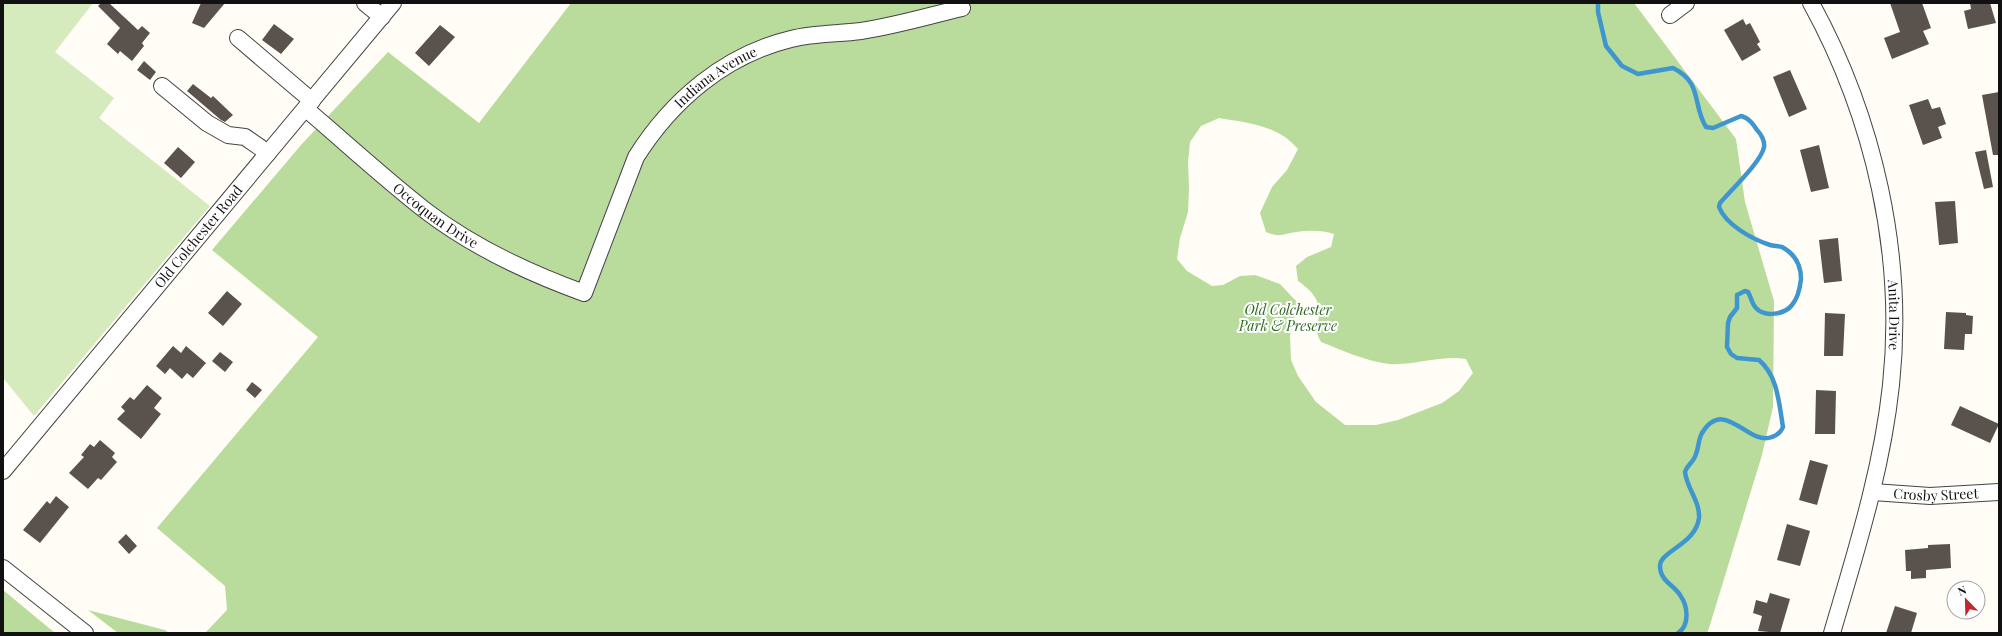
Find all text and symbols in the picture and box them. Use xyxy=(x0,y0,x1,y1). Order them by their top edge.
street label: Indiana Avenue xyxy=(670,42,759,112)
street label: Occoquan Drive xyxy=(389,178,482,252)
street label: Old Colchester Road xyxy=(149,181,246,292)
street label: Anita Drive xyxy=(1884,278,1904,351)
park label: Old Colchester Park & Preserve xyxy=(1238,300,1337,335)
street label: Crosby Street xyxy=(1893,483,1980,505)
north arrow xyxy=(1946,580,1986,620)
text: N xyxy=(1955,582,1969,599)

